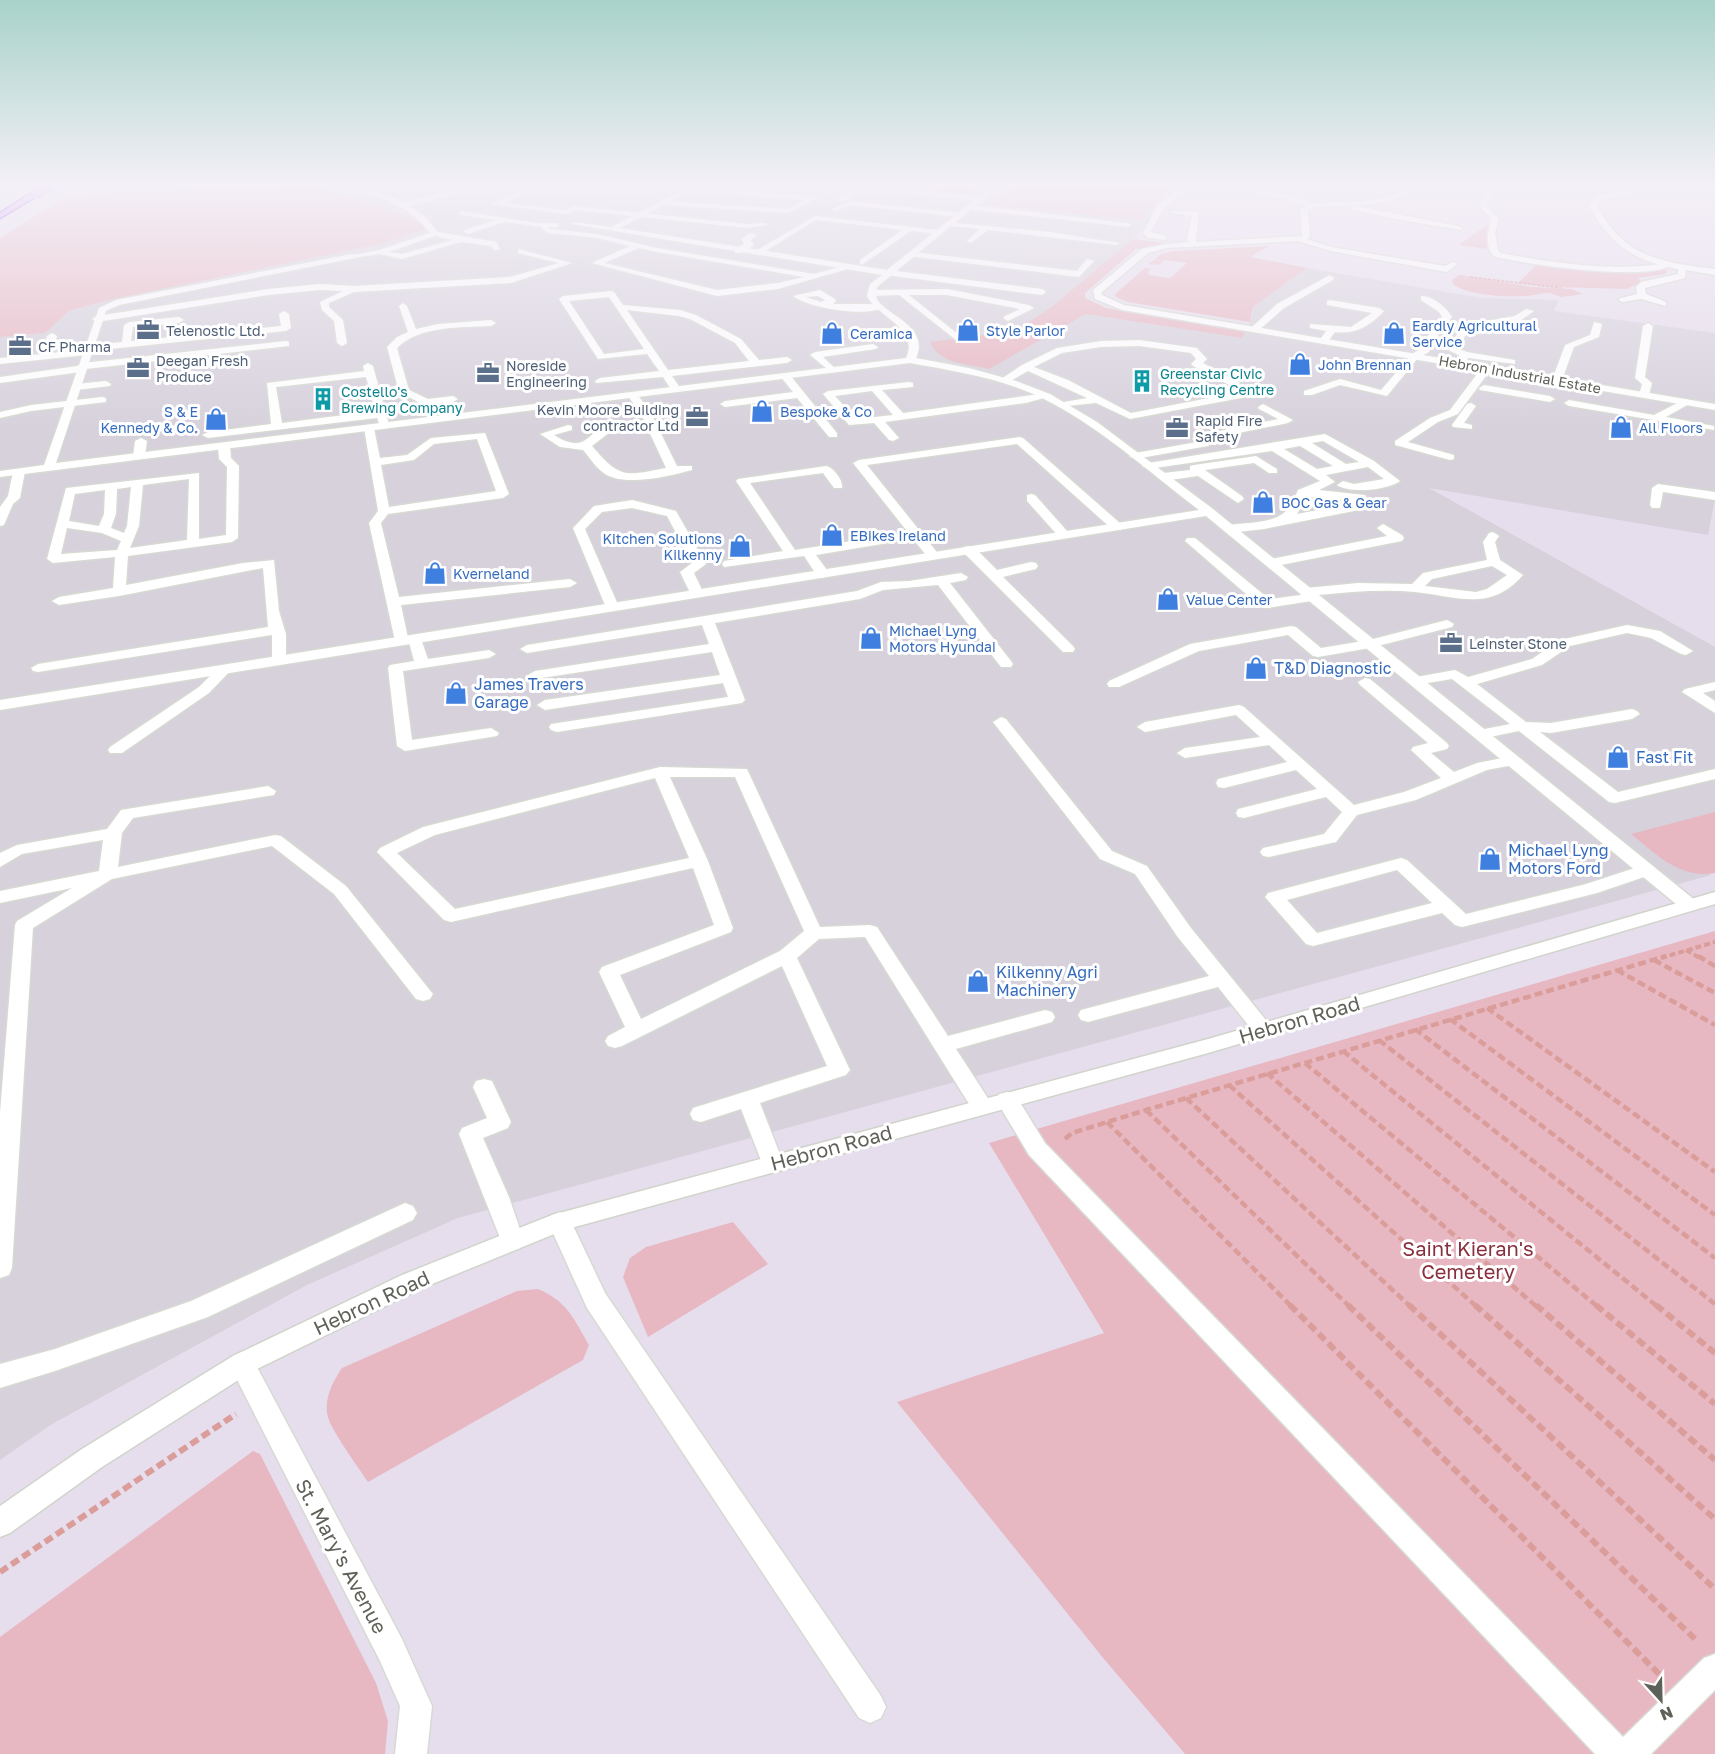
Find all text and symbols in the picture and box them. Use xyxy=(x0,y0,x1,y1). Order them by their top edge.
office icon: Telenostic Ltd. xyxy=(135,317,161,343)
shop icon: Style Parlor xyxy=(955,317,981,343)
place label: Eardly Agricultural Service xyxy=(1412,317,1537,350)
shop icon: Ceramica xyxy=(819,320,845,346)
shop icon: Eardly Agricultural Service xyxy=(1381,320,1407,346)
place label: Telenostic Ltd. xyxy=(166,322,265,339)
place label: Style Parlor xyxy=(986,322,1065,339)
place label: Ceramica xyxy=(850,325,913,342)
office icon: CF Pharma xyxy=(7,333,33,359)
place label: CF Pharma xyxy=(38,338,111,355)
shop icon: John Brennan xyxy=(1287,351,1313,377)
street label: Hebron Industrial Estate xyxy=(1438,351,1602,397)
place label: Deegan Fresh Produce xyxy=(156,352,248,385)
office icon: Deegan Fresh Produce xyxy=(125,355,151,381)
place label: John Brennan xyxy=(1318,356,1411,373)
place label: Noreside Engineering xyxy=(506,357,587,390)
office icon: Noreside Engineering xyxy=(475,360,501,386)
place label: Greenstar Civic Recycling Centre xyxy=(1160,365,1274,398)
building icon: Greenstar Civic Recycling Centre xyxy=(1129,368,1155,394)
place label: Costello's Brewing Company xyxy=(341,383,463,416)
building icon: Costello's Brewing Company xyxy=(310,386,336,412)
shop icon: Bespoke & Co xyxy=(749,398,775,424)
place label: Kevin Moore Building contractor Ltd xyxy=(537,401,679,434)
place label: S & E Kennedy & Co. xyxy=(100,403,198,436)
place label: Bespoke & Co xyxy=(780,403,872,420)
office icon: Kevin Moore Building contractor Ltd xyxy=(684,404,710,430)
shop icon: S & E Kennedy & Co. xyxy=(203,406,229,432)
place label: Rapid Fire Safety xyxy=(1195,412,1262,445)
shop icon: All Floors xyxy=(1608,414,1634,440)
office icon: Rapid Fire Safety xyxy=(1164,415,1190,441)
place label: All Floors xyxy=(1639,419,1703,436)
shop icon: BOC Gas & Gear xyxy=(1250,489,1276,515)
place label: BOC Gas & Gear xyxy=(1281,494,1387,511)
shop icon: EBikes Ireland xyxy=(819,522,845,548)
place label: EBikes Ireland xyxy=(850,527,946,544)
place label: Kitchen Solutions Kilkenny xyxy=(602,530,722,563)
shop icon: Kitchen Solutions Kilkenny xyxy=(727,533,753,559)
shop icon: Kverneland xyxy=(422,560,448,586)
place label: Kverneland xyxy=(453,565,530,582)
shop icon: Value Center xyxy=(1155,586,1181,612)
place label: Value Center xyxy=(1186,591,1273,608)
place label: Michael Lyng Motors Hyundai xyxy=(889,622,996,655)
shop icon: Michael Lyng Motors Hyundai xyxy=(858,625,884,651)
office icon: Leinster Stone xyxy=(1438,630,1464,656)
place label: Leinster Stone xyxy=(1469,635,1567,652)
shop icon: T&D Diagnostic xyxy=(1243,655,1269,681)
place label: T&D Diagnostic xyxy=(1274,658,1392,678)
place label: James Travers Garage xyxy=(474,674,584,712)
shop icon: James Travers Garage xyxy=(443,680,469,706)
shop icon: Fast Fit xyxy=(1605,744,1631,770)
place label: Fast Fit xyxy=(1636,747,1693,767)
place label: Michael Lyng Motors Ford xyxy=(1508,840,1609,878)
shop icon: Michael Lyng Motors Ford xyxy=(1477,846,1503,872)
place label: Kilkenny Agri Machinery xyxy=(996,962,1098,1000)
shop icon: Kilkenny Agri Machinery xyxy=(965,968,991,994)
street label: Hebron Road xyxy=(1236,990,1362,1048)
street label: Hebron Road xyxy=(768,1119,894,1175)
park label: Saint Kieran's Cemetery xyxy=(1402,1236,1534,1283)
street label: Hebron Road xyxy=(309,1265,433,1339)
street label: St. Mary's Avenue xyxy=(291,1475,393,1637)
north arrow xyxy=(1631,1670,1691,1730)
text: N xyxy=(1657,1702,1676,1725)

